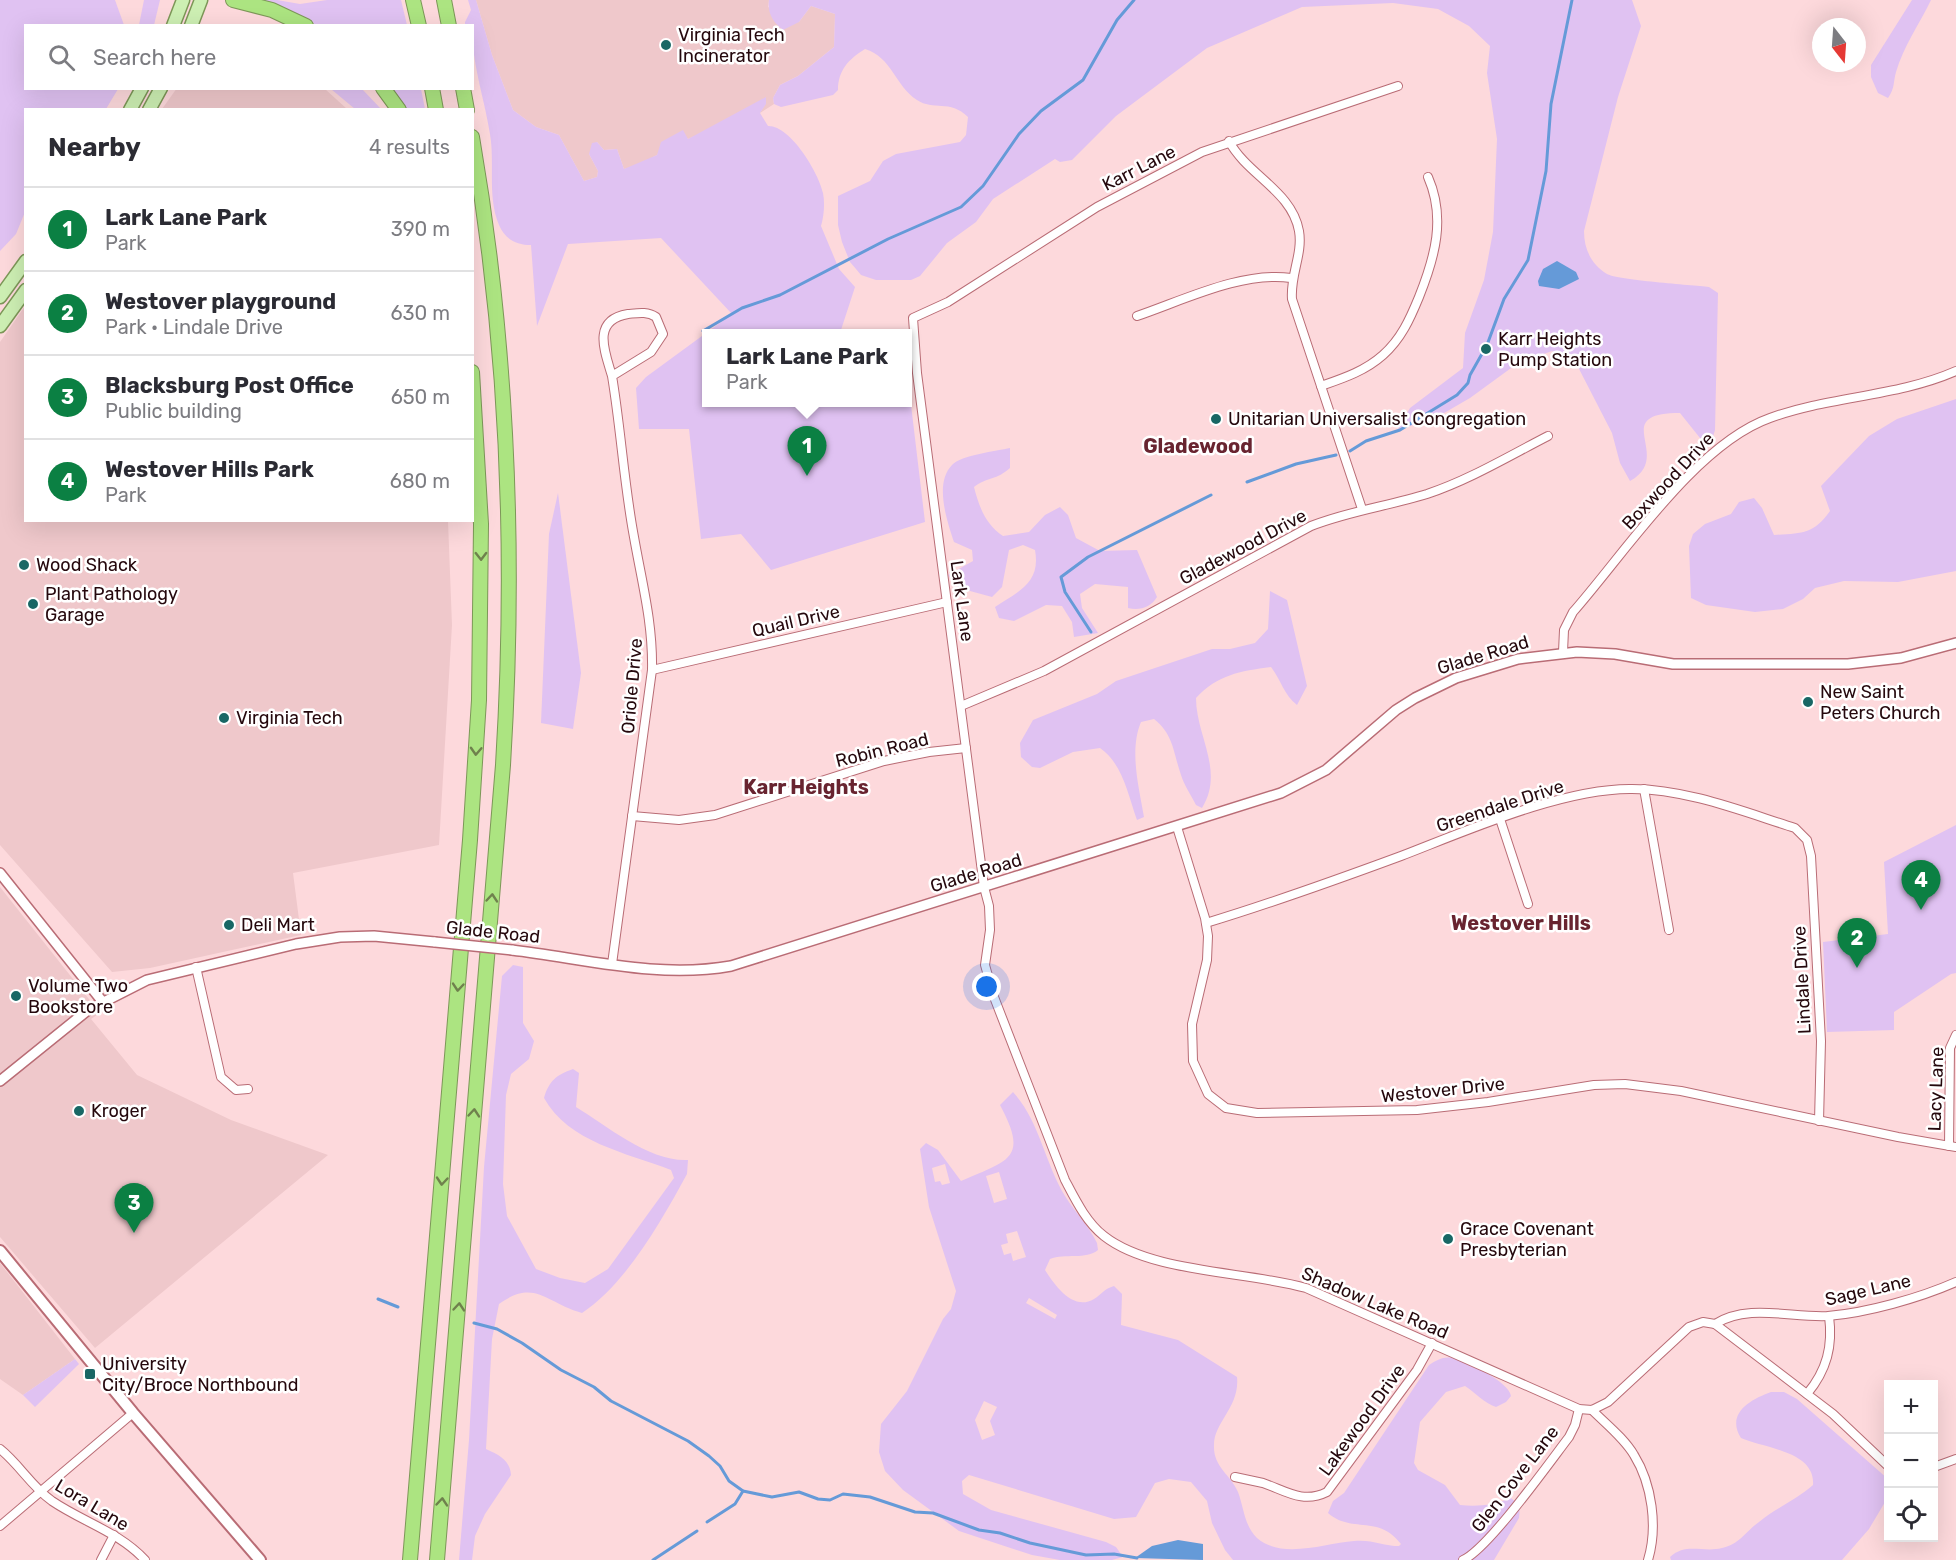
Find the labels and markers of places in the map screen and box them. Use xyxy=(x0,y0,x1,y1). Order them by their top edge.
place label: Virginia Tech Incinerator xyxy=(678,24,785,67)
marker: Virginia Tech Incinerator xyxy=(659,38,673,52)
place label: Karr Heights Pump Station xyxy=(1498,328,1612,371)
marker: Karr Heights Pump Station xyxy=(1479,342,1493,356)
place label: Unitarian Universalist Congregation xyxy=(1228,408,1526,430)
marker: Unitarian Universalist Congregation xyxy=(1209,412,1223,426)
pin: 1 xyxy=(788,426,826,476)
place label: Wood Shack xyxy=(36,554,138,576)
marker: Wood Shack xyxy=(17,558,31,572)
place label: Plant Pathology Garage xyxy=(45,583,178,626)
marker: Plant Pathology Garage xyxy=(26,597,40,611)
place label: New Saint Peters Church xyxy=(1820,681,1940,724)
marker: New Saint Peters Church xyxy=(1801,695,1815,709)
place label: Virginia Tech xyxy=(236,707,343,729)
marker: Virginia Tech xyxy=(217,711,231,725)
pin: 4 xyxy=(1902,860,1940,910)
place label: Deli Mart xyxy=(241,914,315,936)
marker: Deli Mart xyxy=(222,918,236,932)
pin: 2 xyxy=(1838,918,1876,968)
place label: Volume Two Bookstore xyxy=(28,975,128,1018)
marker: Volume Two Bookstore xyxy=(9,989,23,1003)
place label: Kroger xyxy=(91,1100,147,1122)
marker: Kroger xyxy=(72,1104,86,1118)
pin: 3 xyxy=(114,1184,154,1233)
place label: Grace Covenant Presbyterian xyxy=(1460,1218,1594,1261)
marker: Grace Covenant Presbyterian xyxy=(1441,1232,1455,1246)
place label: University City/Broce Northbound xyxy=(102,1353,298,1396)
marker: University City/Broce Northbound xyxy=(83,1367,97,1381)

